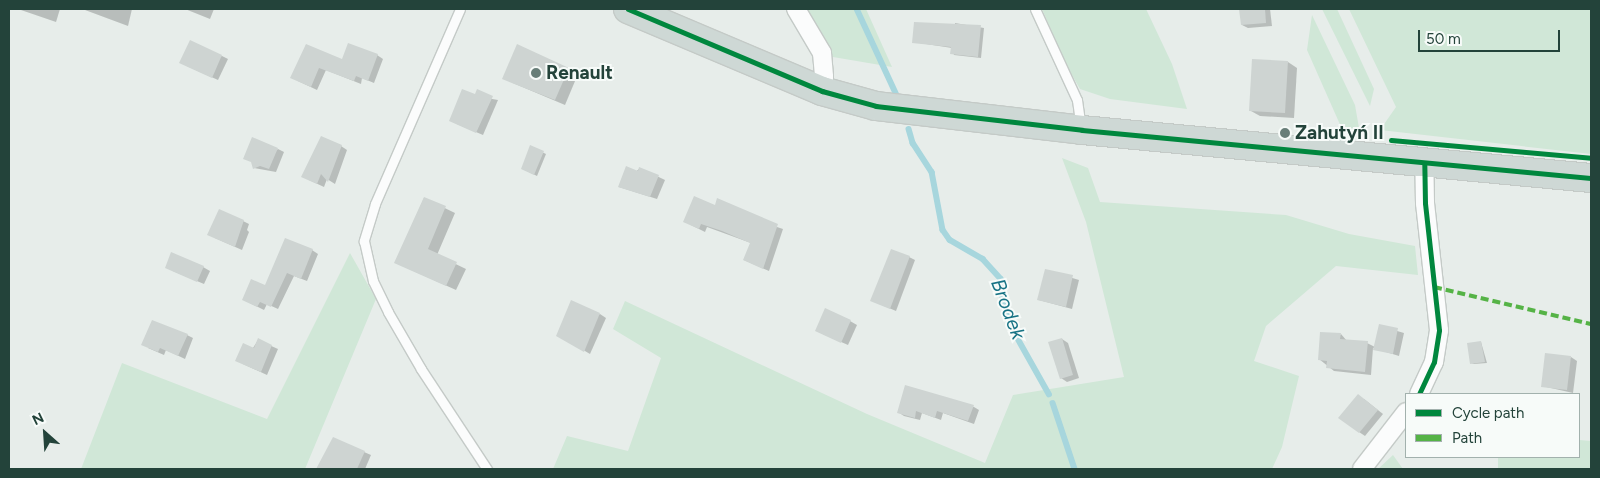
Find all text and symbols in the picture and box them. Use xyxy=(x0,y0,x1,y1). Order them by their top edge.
scale bar xyxy=(1420,20,1562,52)
text: 50 m xyxy=(1426,30,1461,48)
place label: Renault xyxy=(546,62,613,84)
marker: Renault xyxy=(530,67,542,79)
place label: Zahutyń II xyxy=(1295,122,1384,144)
marker: Zahutyń II xyxy=(1279,127,1291,139)
water label: Brodek xyxy=(986,275,1030,343)
legend xyxy=(1405,393,1580,458)
text: Cycle path xyxy=(1452,404,1524,422)
north arrow xyxy=(20,408,70,458)
text: N xyxy=(30,409,47,429)
text: Path xyxy=(1452,429,1482,447)

